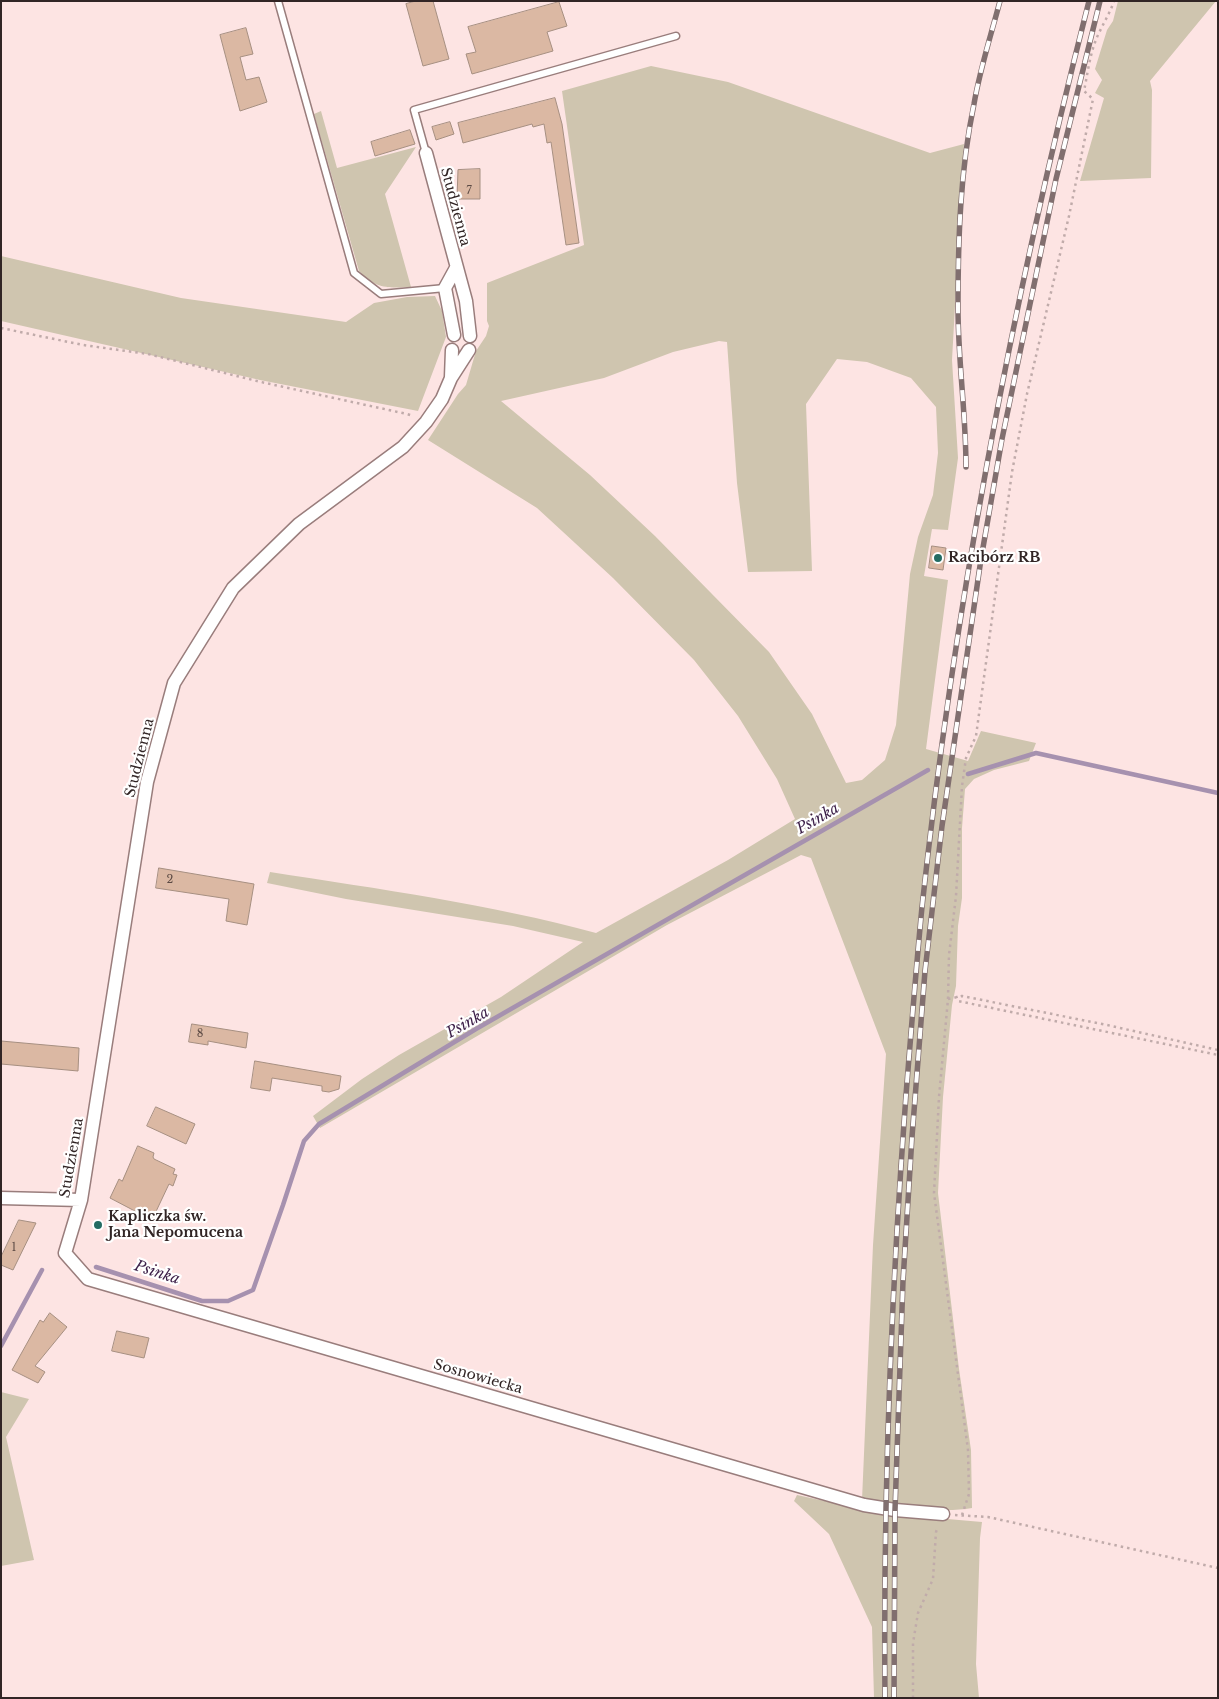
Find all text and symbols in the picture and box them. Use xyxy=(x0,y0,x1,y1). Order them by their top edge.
street label: Studzienna xyxy=(436,166,474,248)
house number: 7 xyxy=(466,184,472,198)
place label: Racibórz RB xyxy=(948,550,1040,566)
marker: Racibórz RB xyxy=(932,552,944,564)
street label: Studzienna xyxy=(122,717,158,799)
water label: Psinka xyxy=(793,800,843,838)
house number: 2 xyxy=(167,873,173,887)
water label: Psinka xyxy=(443,1004,493,1042)
house number: 8 xyxy=(197,1027,203,1041)
street label: Studzienna xyxy=(57,1117,87,1199)
place label: Kapliczka św. Jana Nepomucena xyxy=(108,1209,243,1242)
marker: Kapliczka św. Jana Nepomucena xyxy=(92,1219,104,1231)
house number: 1 xyxy=(12,1241,16,1255)
water label: Psinka xyxy=(132,1257,182,1289)
street label: Sosnowiecka xyxy=(432,1356,524,1398)

